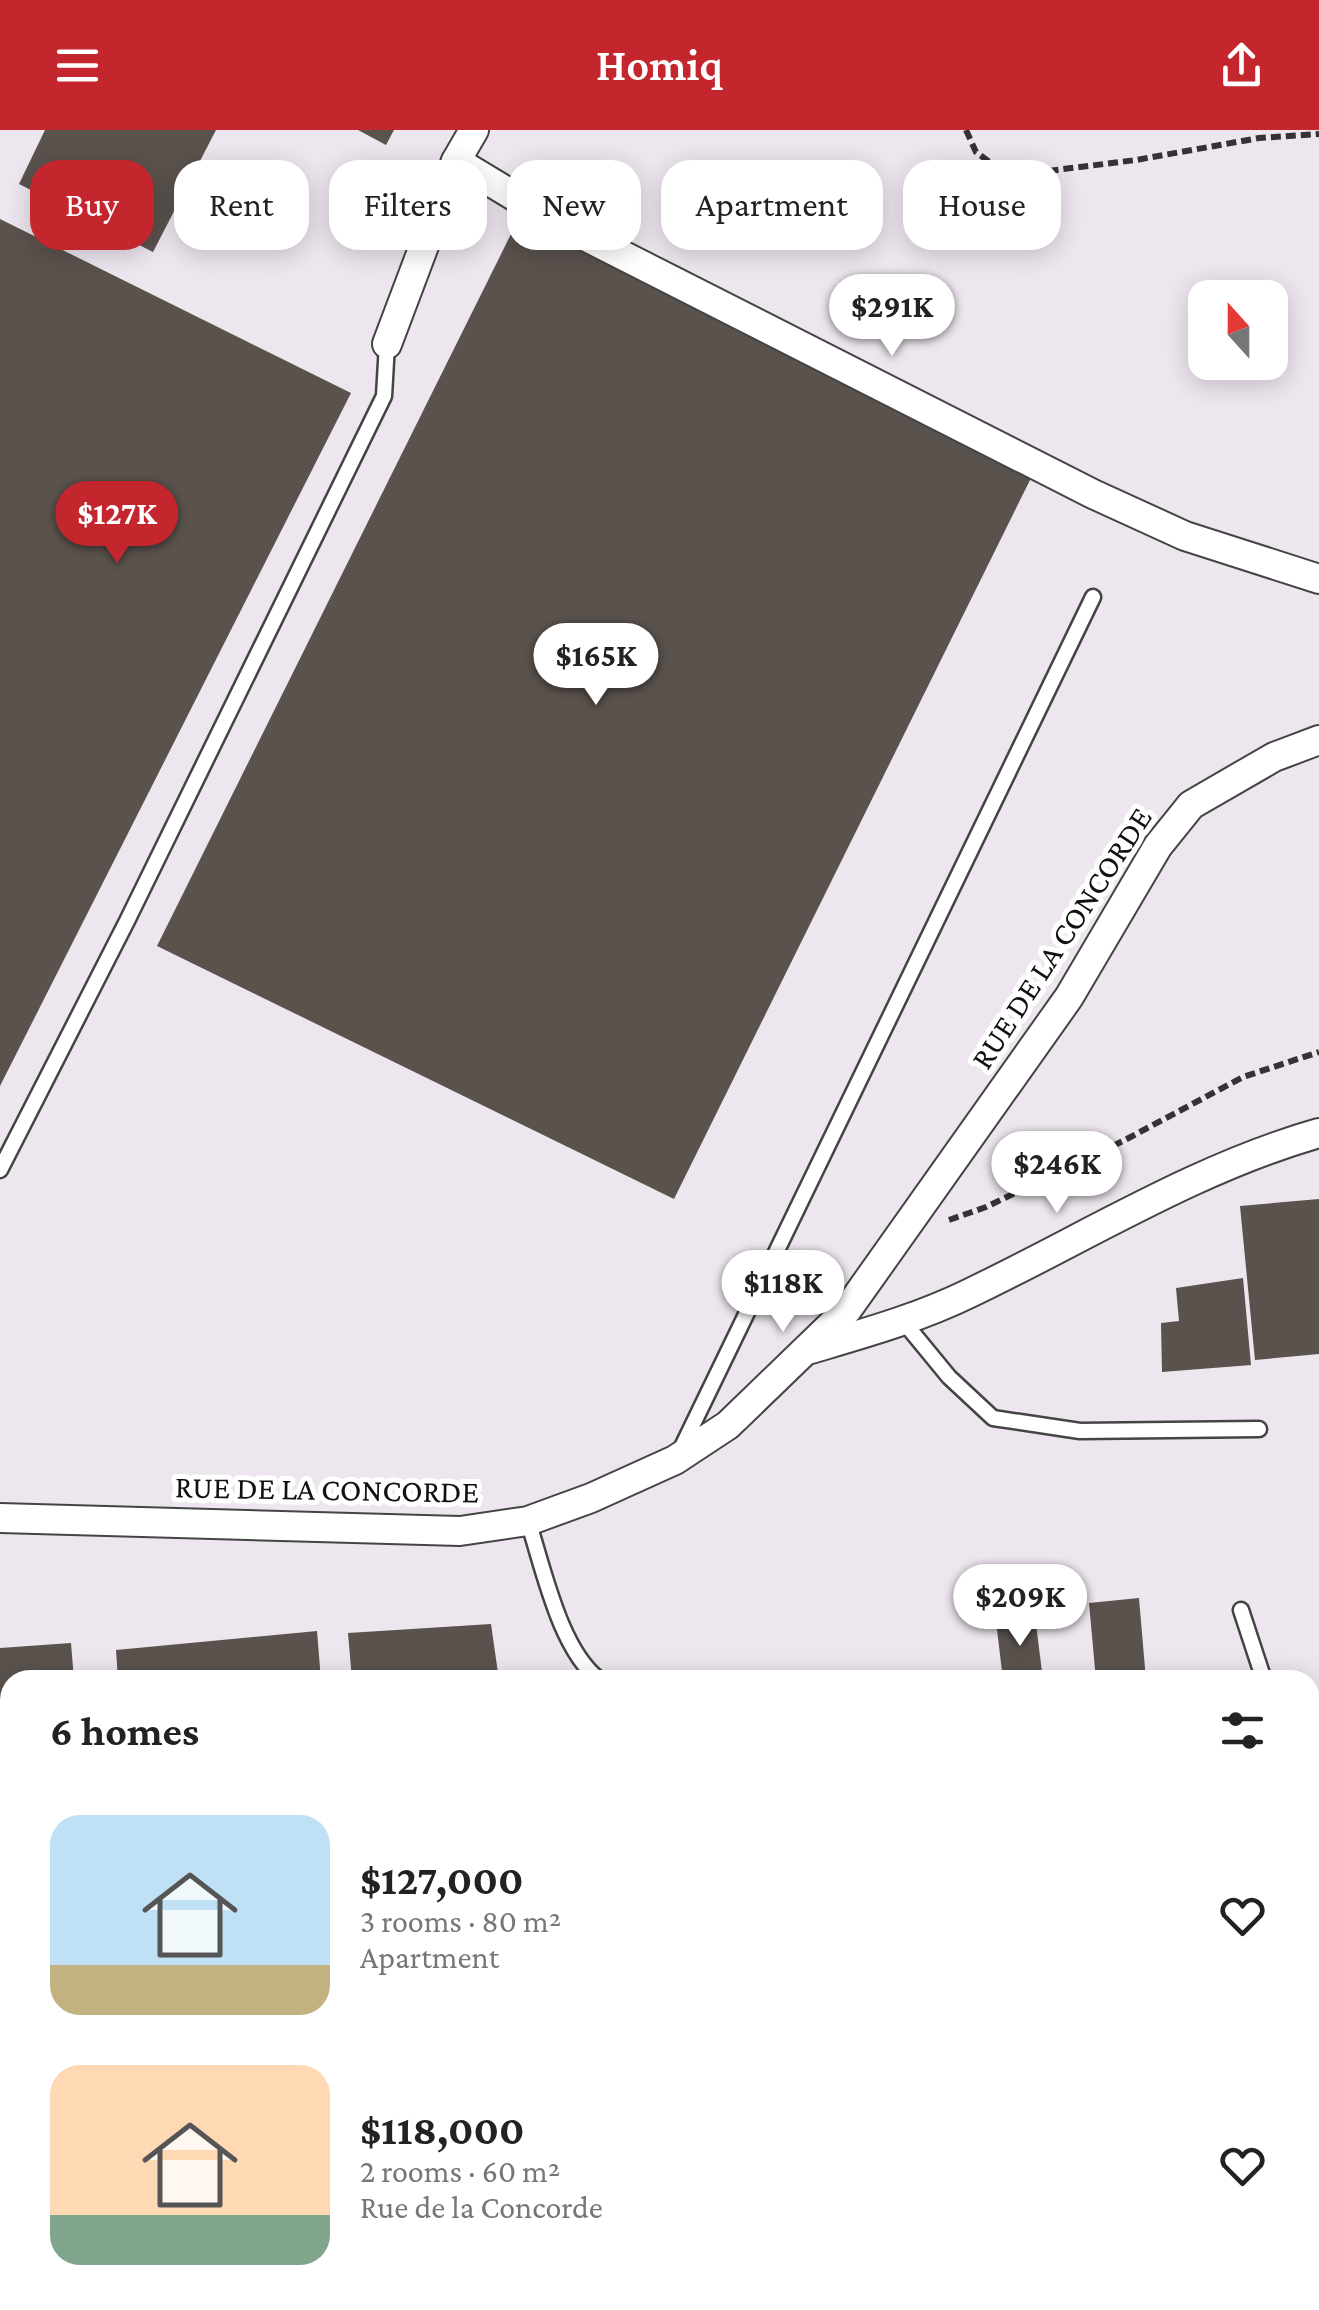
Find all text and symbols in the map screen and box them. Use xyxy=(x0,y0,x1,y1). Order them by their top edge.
icon: menu xyxy=(50,38,105,93)
icon: share xyxy=(1214,38,1269,93)
text: Homiq xyxy=(596,40,723,90)
chip: Buy xyxy=(30,160,154,250)
chip: Rent xyxy=(174,160,309,250)
chip: Filters xyxy=(329,160,487,250)
chip: New xyxy=(507,160,641,250)
chip: Apartment xyxy=(661,160,883,250)
chip: House xyxy=(903,160,1061,250)
pin: $291K xyxy=(822,274,962,359)
north arrow xyxy=(1188,280,1288,380)
map controls xyxy=(1188,280,1288,380)
text: $291K xyxy=(851,288,933,324)
pin: $127K xyxy=(47,481,187,566)
text: $127K xyxy=(77,495,157,531)
pin: $165K xyxy=(526,623,666,708)
text: $165K xyxy=(555,637,637,673)
street label: RUE DE LA CONCORDE xyxy=(963,801,1159,1075)
pin: $246K xyxy=(987,1131,1127,1216)
text: $246K xyxy=(1013,1145,1101,1181)
pin: $118K xyxy=(713,1250,853,1335)
text: $118K xyxy=(744,1264,823,1300)
street label: RUE DE LA CONCORDE xyxy=(175,1468,479,1510)
pin: $209K xyxy=(950,1564,1090,1649)
text: $209K xyxy=(975,1578,1065,1614)
icon: filters xyxy=(1215,1703,1270,1758)
text: 6 homes xyxy=(50,1707,199,1754)
icon: home xyxy=(130,1855,250,1975)
text: $127,000 xyxy=(360,1856,523,1903)
icon: heart xyxy=(1215,1888,1270,1943)
text: 3 rooms · 80 m² xyxy=(360,1903,561,1939)
text: Apartment xyxy=(360,1939,499,1975)
icon: home xyxy=(130,2105,250,2225)
text: $118,000 xyxy=(360,2106,525,2153)
icon: heart xyxy=(1215,2138,1270,2193)
text: 2 rooms · 60 m² xyxy=(360,2153,560,2189)
text: Rue de la Concorde xyxy=(360,2189,603,2225)

